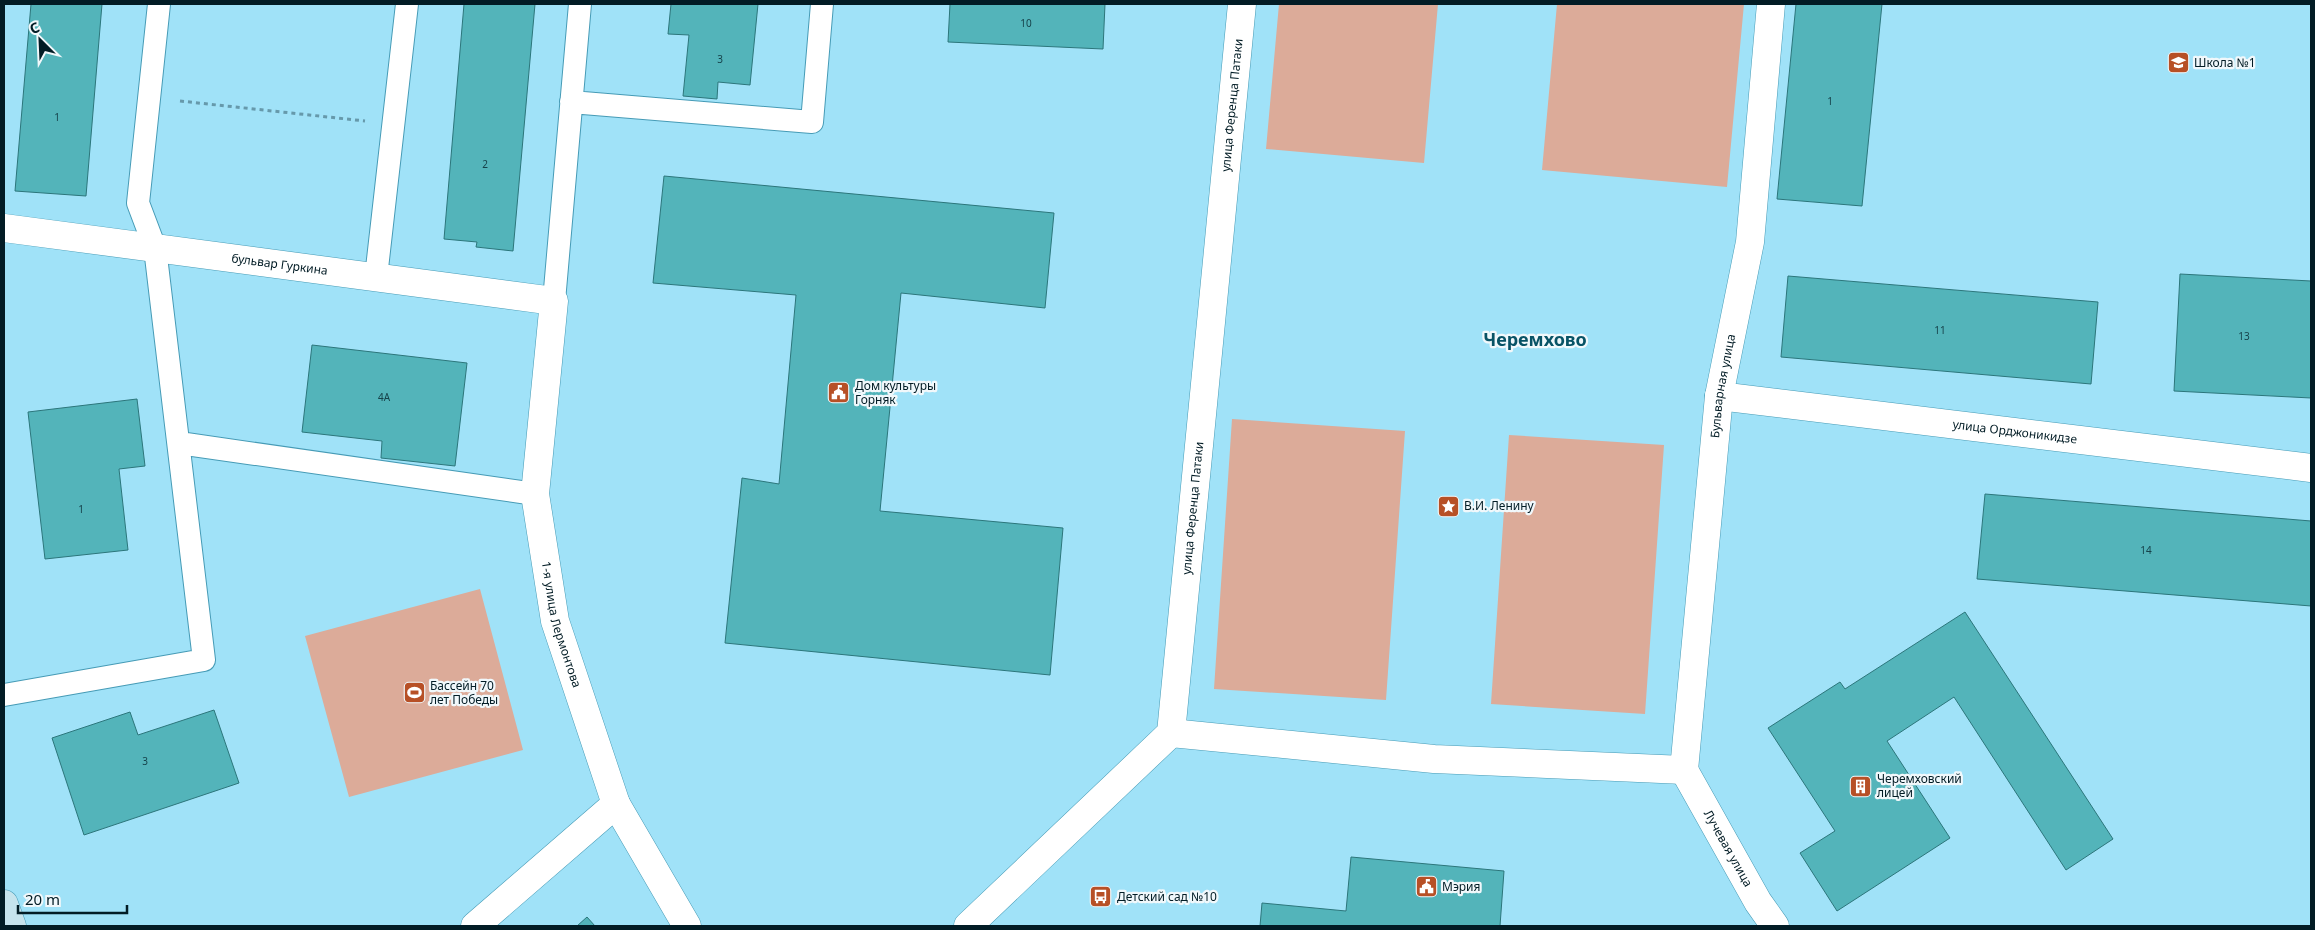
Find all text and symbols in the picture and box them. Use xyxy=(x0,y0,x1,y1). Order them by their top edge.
north arrow xyxy=(15,15,65,65)
house number: 10 xyxy=(1020,16,1032,30)
text: С xyxy=(27,17,42,38)
street label: улица Ференца Патаки xyxy=(1217,38,1247,172)
school or university icon: Школа №1 xyxy=(2166,51,2190,75)
house number: 3 xyxy=(717,52,723,66)
place label: Школа №1 xyxy=(2194,54,2256,71)
house number: 1 xyxy=(1827,94,1833,108)
house number: 1 xyxy=(54,110,60,124)
house number: 2 xyxy=(482,157,488,171)
street label: бульвар Гуркина xyxy=(230,249,329,279)
house number: 11 xyxy=(1934,323,1946,337)
district label: Черемхово xyxy=(1483,327,1587,351)
house number: 13 xyxy=(2238,329,2250,343)
street label: Бульварная улица xyxy=(1706,332,1739,439)
place label: Дом культуры Горняк xyxy=(855,377,936,408)
public building icon: Дом культуры Горняк xyxy=(827,381,851,405)
house number: 4А xyxy=(378,390,391,404)
street label: улица Орджоникидзе xyxy=(1952,415,2078,448)
street label: улица Ференца Патаки xyxy=(1177,441,1207,575)
place icon: В.И. Ленину xyxy=(1436,494,1460,518)
place label: В.И. Ленину xyxy=(1464,497,1535,514)
house number: 1 xyxy=(78,502,84,516)
house number: 14 xyxy=(2140,543,2152,557)
street label: 1-я улица Лермонтова xyxy=(538,560,586,690)
place label: Бассейн 70 лет Победы xyxy=(430,677,498,708)
sports icon: Бассейн 70 лет Победы xyxy=(402,681,426,705)
house number: 3 xyxy=(142,754,148,768)
place label: Черемховский лицей xyxy=(1877,770,1962,801)
building icon: Черемховский лицей xyxy=(1849,774,1873,798)
street label: Лучевая улица xyxy=(1700,807,1757,890)
public building icon: Мэрия xyxy=(1414,875,1438,899)
place label: Мэрия xyxy=(1442,878,1480,895)
scale bar xyxy=(18,882,126,914)
bus stop icon: Детский сад №10 xyxy=(1089,885,1113,909)
place label: Детский сад №10 xyxy=(1117,888,1217,905)
text: 20 m xyxy=(25,889,60,909)

